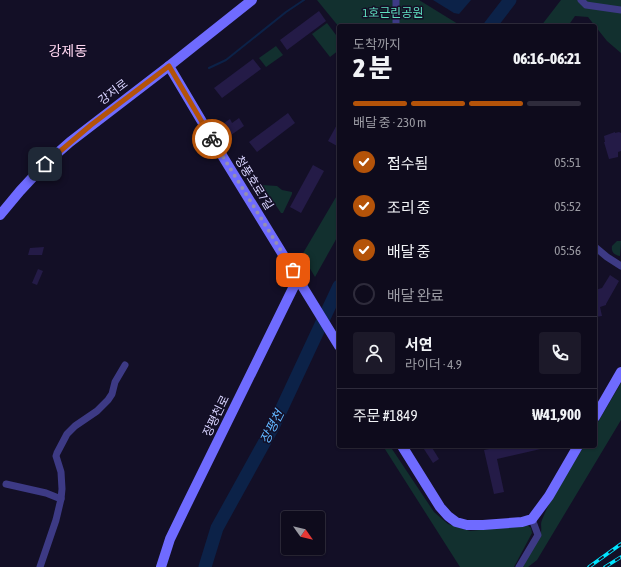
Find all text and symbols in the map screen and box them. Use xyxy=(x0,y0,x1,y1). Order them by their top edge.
park label: 1호근린공원 xyxy=(363,6,423,20)
text: 도착까지 xyxy=(353,37,401,52)
district label: 강제동 xyxy=(49,43,87,59)
text: 06:16–06:21 xyxy=(513,50,581,67)
text: 2 분 xyxy=(353,53,393,83)
street label: 강저로 xyxy=(96,76,130,108)
text: 배달 중 · 230 m xyxy=(353,115,426,130)
courier xyxy=(192,119,232,159)
icon: bike xyxy=(201,128,223,150)
pin xyxy=(28,147,62,181)
icon: check xyxy=(353,151,375,173)
icon: home xyxy=(34,153,56,175)
street label: 청풍호로7길 xyxy=(232,153,276,213)
text: 접수됨 xyxy=(387,155,428,172)
text: 05:51 xyxy=(554,155,581,170)
icon: check xyxy=(353,195,375,217)
text: 조리 중 xyxy=(387,199,430,216)
text: 05:52 xyxy=(554,199,581,214)
icon: check xyxy=(353,239,375,261)
text: 배달 중 xyxy=(387,243,430,260)
text: 05:56 xyxy=(554,243,581,258)
pin xyxy=(276,253,310,287)
icon: bag xyxy=(282,259,304,281)
text: 배달 완료 xyxy=(387,287,444,304)
button: person xyxy=(353,332,395,374)
button: phone xyxy=(539,332,581,374)
text: 서연 xyxy=(405,336,433,353)
text: 라이더 · 4.9 xyxy=(405,357,462,372)
street label: 장평천로 xyxy=(200,393,232,439)
text: ₩41,900 xyxy=(532,406,581,423)
water label: 장평천 xyxy=(257,407,287,446)
text: 주문 #1849 xyxy=(353,407,417,424)
north arrow xyxy=(281,511,325,555)
map controls xyxy=(281,511,325,555)

